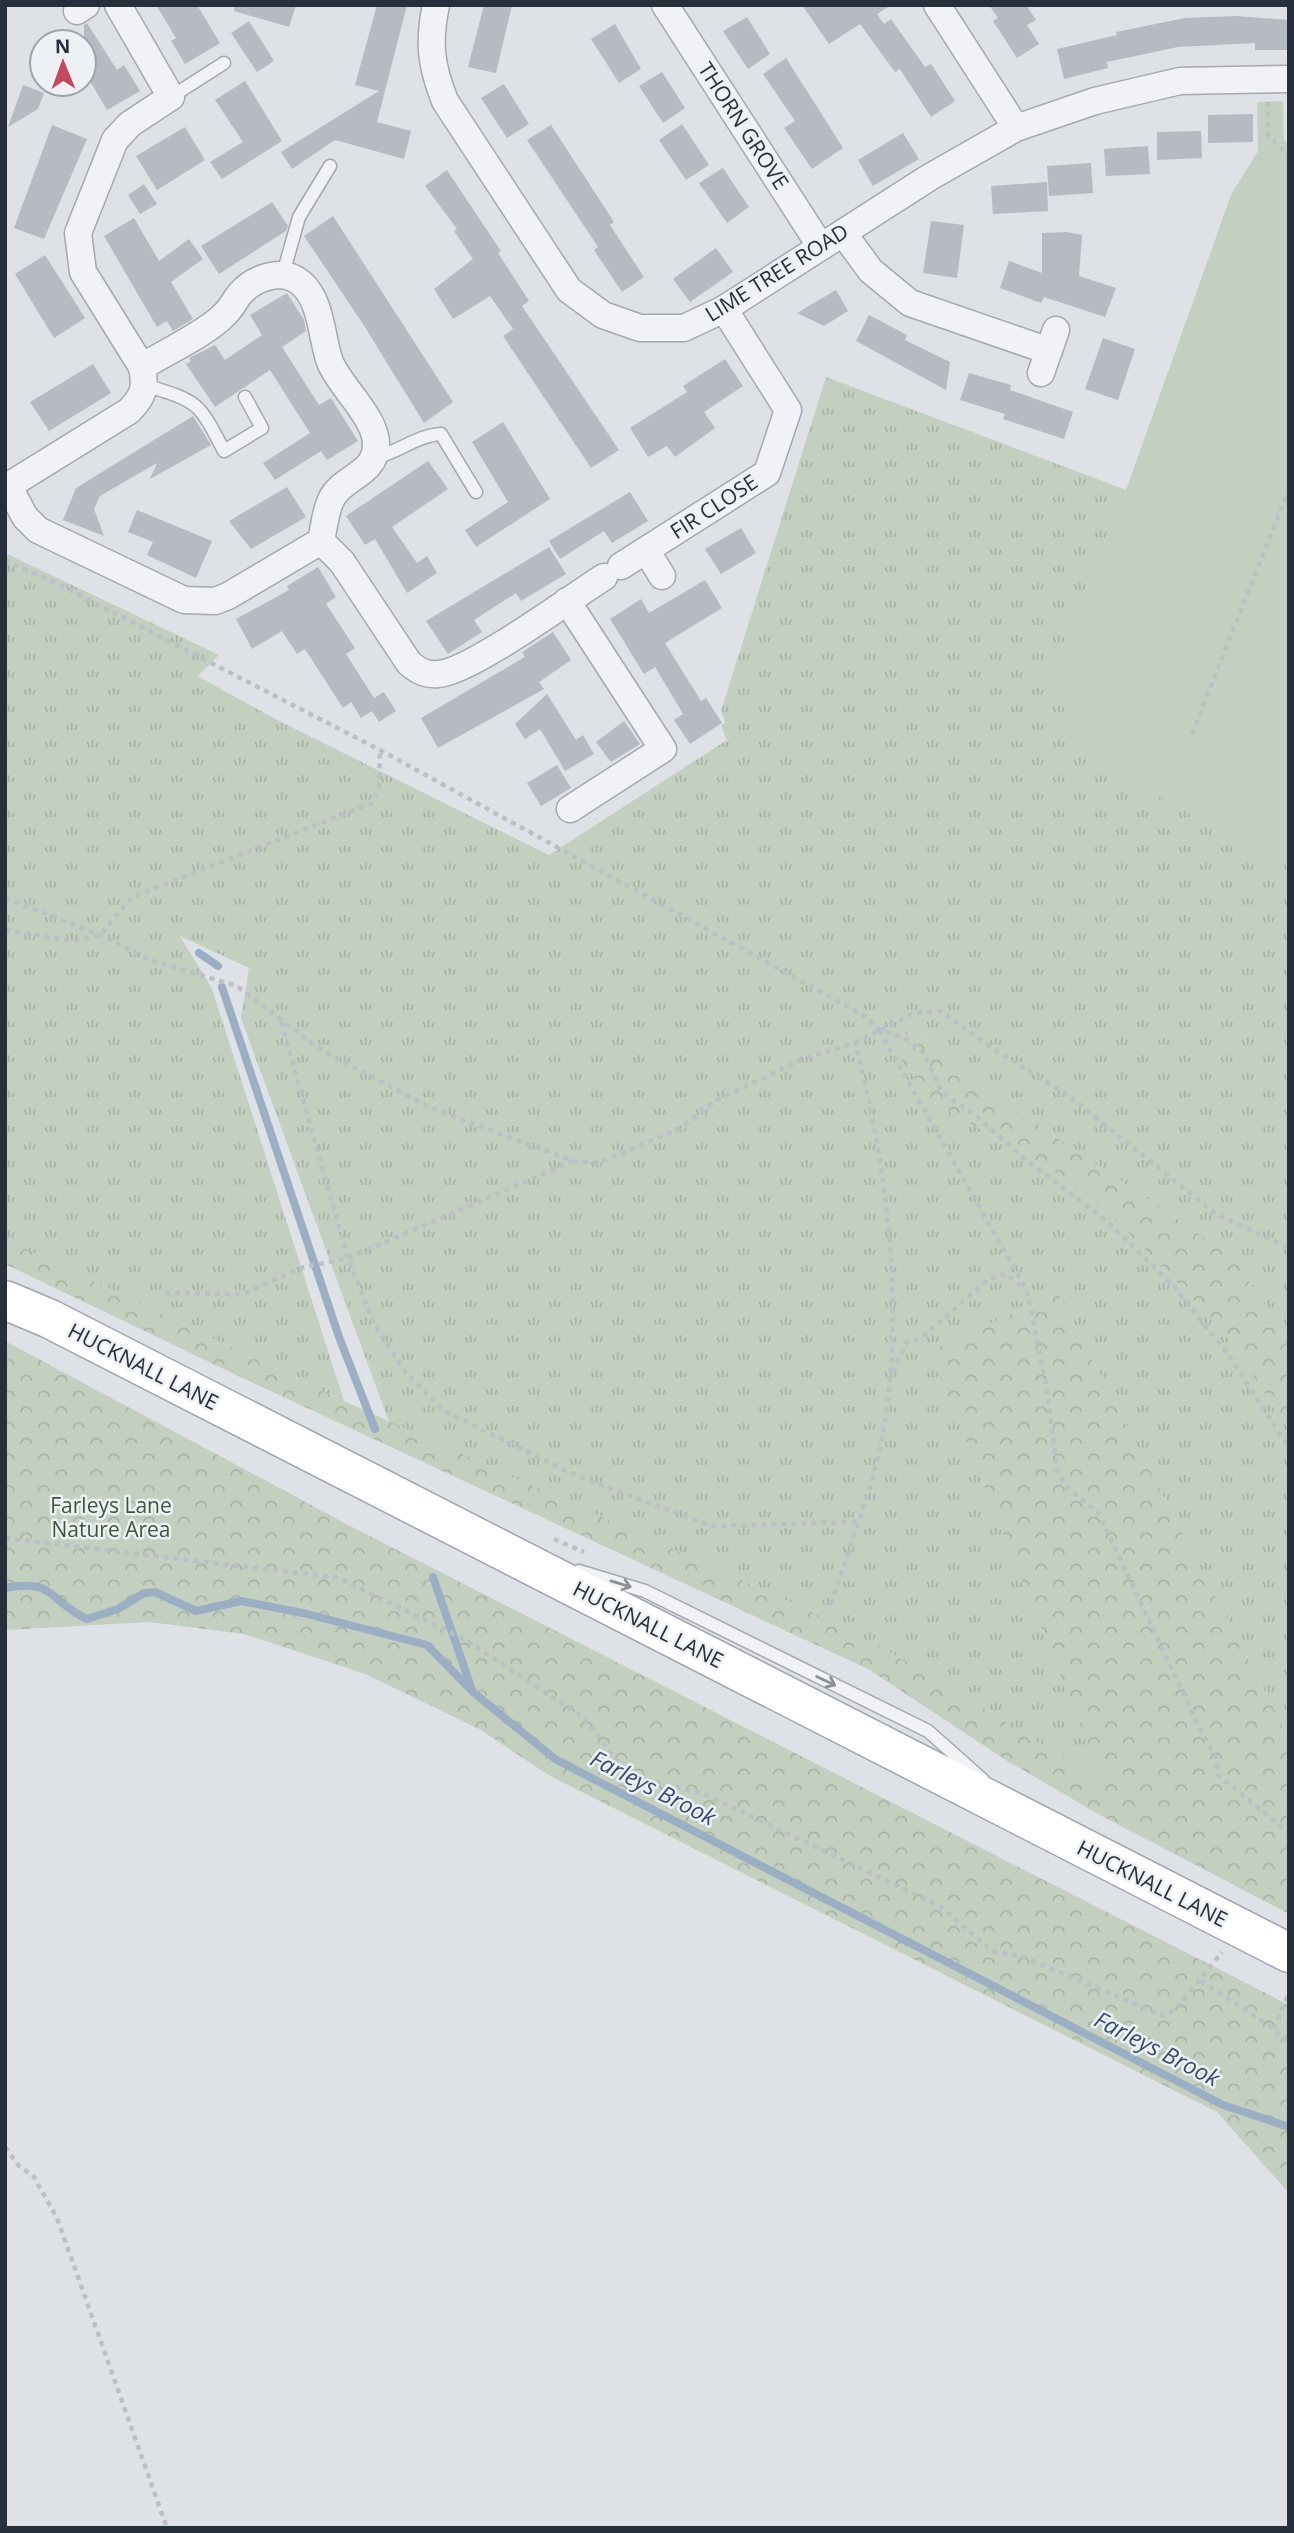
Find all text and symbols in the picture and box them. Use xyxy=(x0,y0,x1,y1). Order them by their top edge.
north arrow xyxy=(28,28,98,98)
text: N xyxy=(55,33,71,59)
street label: THORN GROVE xyxy=(692,56,795,194)
street label: LIME TREE ROAD xyxy=(700,217,853,327)
street label: FIR CLOSE xyxy=(664,468,763,545)
street label: HUCKNALL LANE xyxy=(64,1316,223,1416)
park label: Farleys Lane Nature Area xyxy=(50,1491,172,1543)
street label: HUCKNALL LANE xyxy=(569,1574,728,1674)
one-way arrow xyxy=(610,1578,632,1591)
one-way arrow xyxy=(815,1674,836,1688)
water label: Farleys Brook xyxy=(585,1742,722,1833)
street label: HUCKNALL LANE xyxy=(1073,1833,1232,1933)
water label: Farleys Brook xyxy=(1089,2003,1226,2094)

